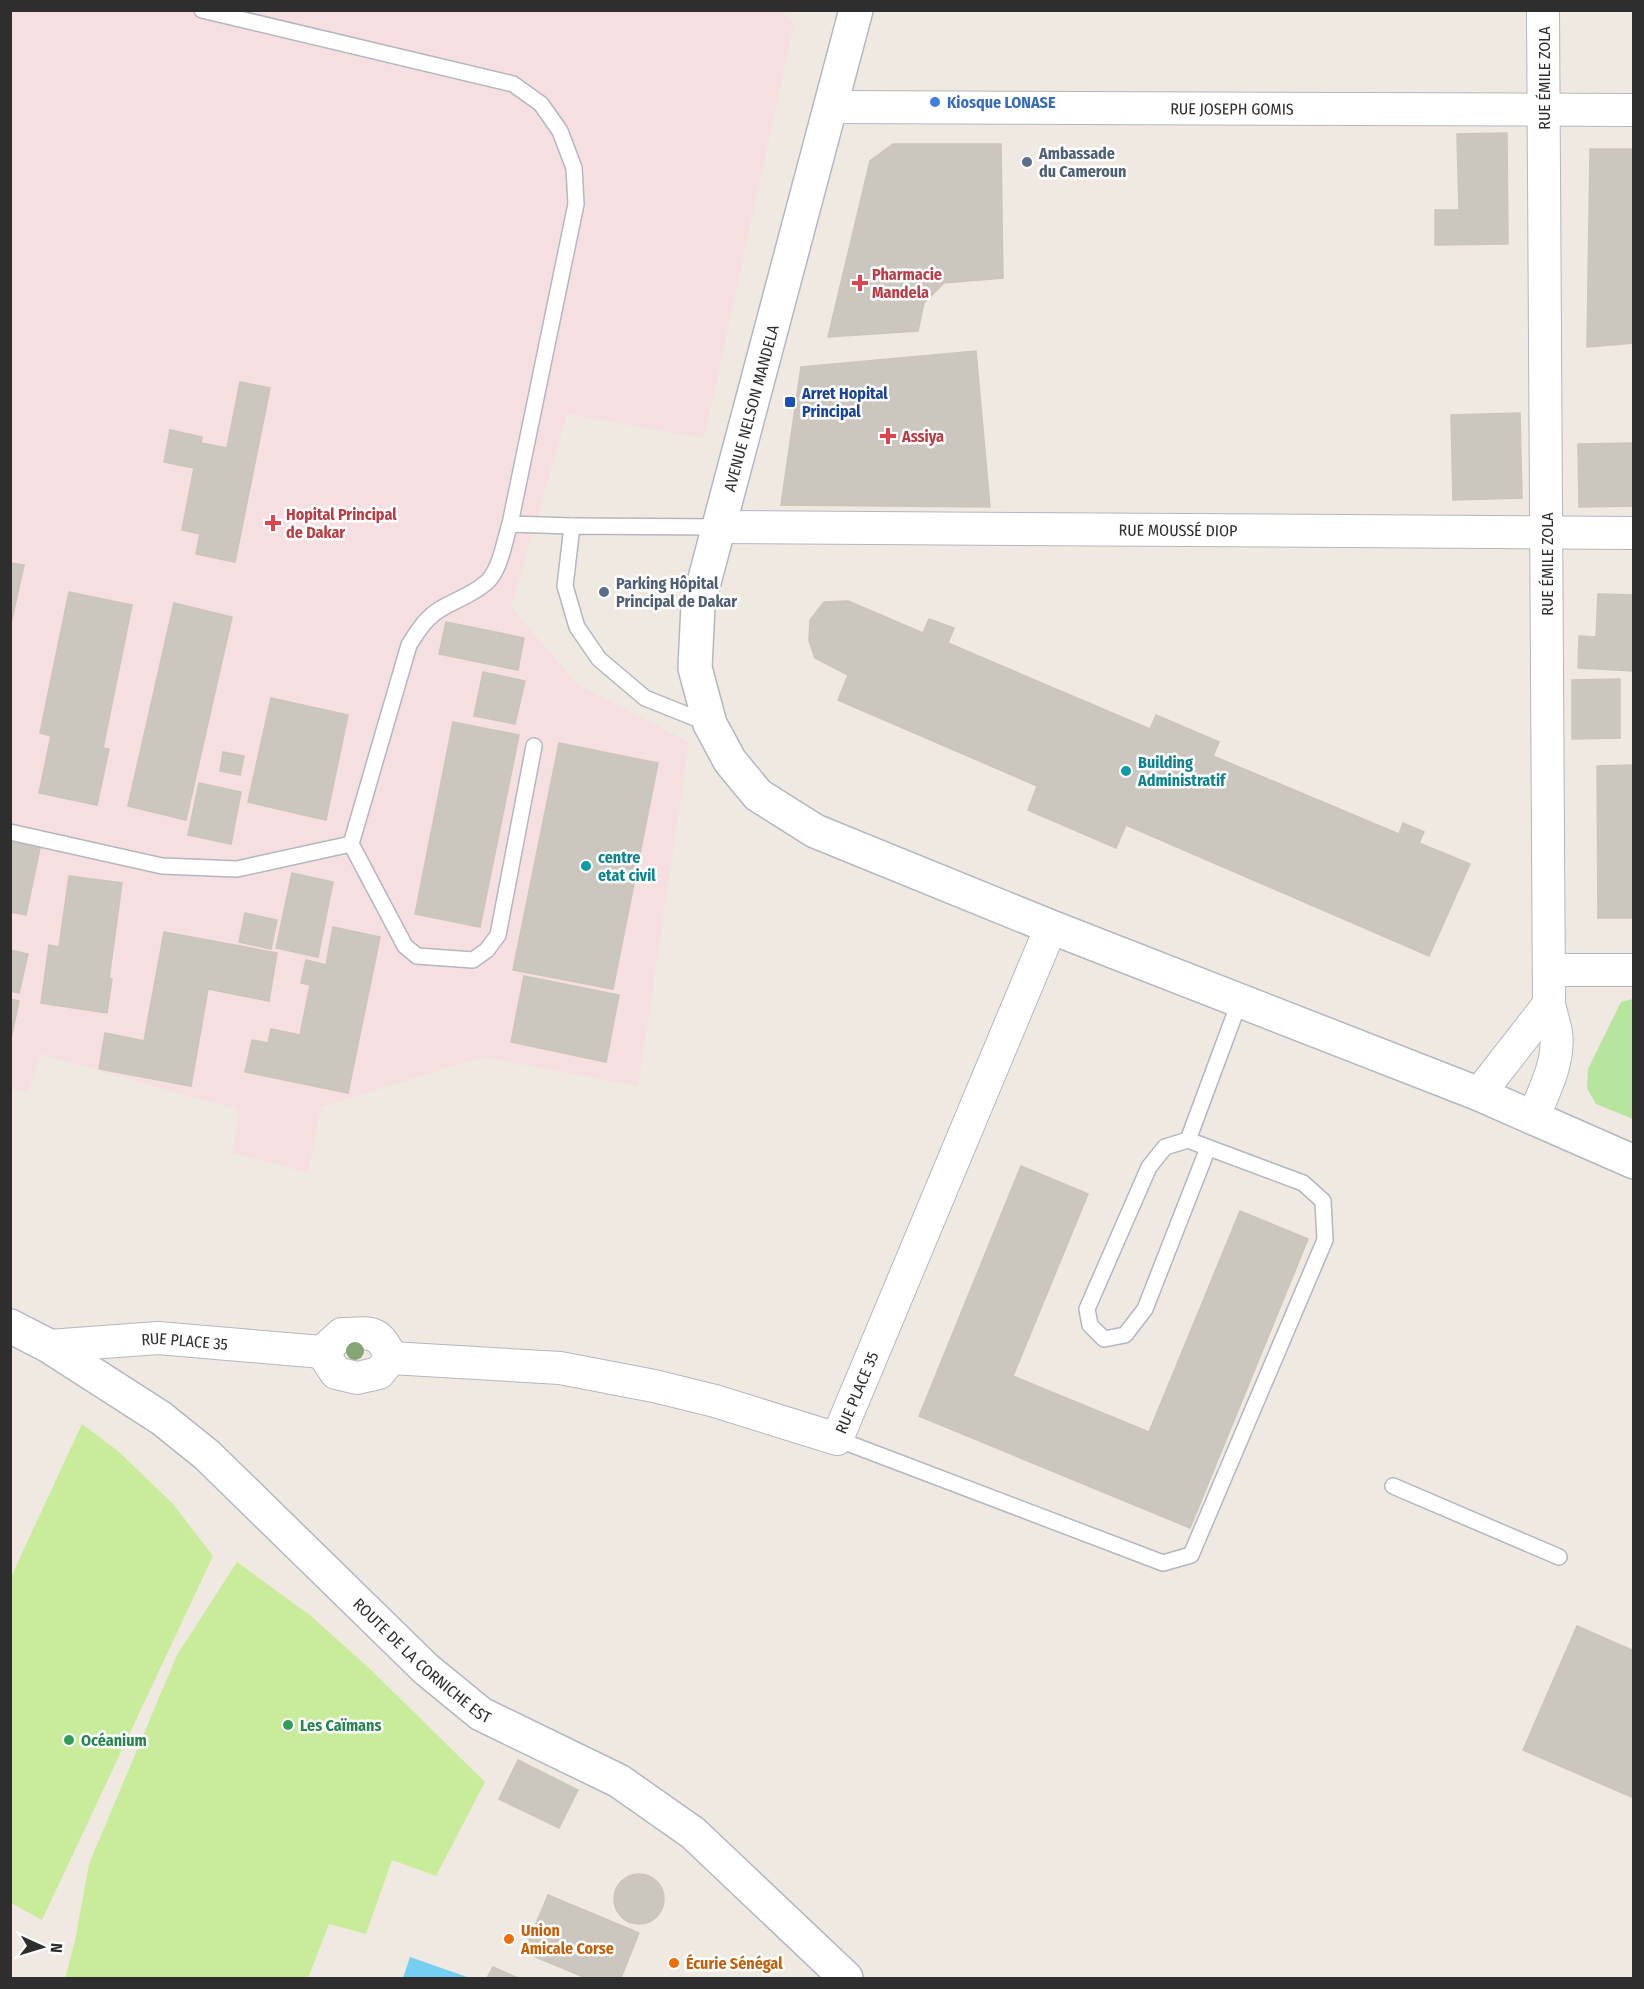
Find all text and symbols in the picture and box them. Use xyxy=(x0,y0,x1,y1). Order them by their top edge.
street label: RUE ÉMILE ZOLA xyxy=(1535,26,1554,130)
place label: Kiosque LONASE xyxy=(947,93,1056,112)
marker: Kiosque LONASE xyxy=(928,95,942,109)
street label: RUE JOSEPH GOMIS xyxy=(1170,99,1294,119)
place label: Ambassade du Cameroun xyxy=(1038,144,1127,181)
marker: Ambassade du Cameroun xyxy=(1020,155,1034,169)
place label: Pharmacie Mandela xyxy=(872,265,942,302)
marker: Pharmacie Mandela xyxy=(853,276,867,290)
street label: AVENUE NELSON MANDELA xyxy=(720,322,783,493)
place label: Arret Hopital Principal xyxy=(801,384,888,421)
marker: Arret Hopital Principal xyxy=(783,395,797,409)
marker: Assiya xyxy=(879,427,897,445)
place label: Assiya xyxy=(901,427,944,446)
place label: Hopital Principal de Dakar xyxy=(286,505,397,542)
street label: RUE ÉMILE ZOLA xyxy=(1538,512,1557,616)
marker: Hopital Principal de Dakar xyxy=(264,514,282,532)
street label: RUE MOUSSÉ DIOP xyxy=(1119,521,1237,540)
place label: Parking Hôpital Principal de Dakar xyxy=(616,574,737,611)
marker: Parking Hôpital Principal de Dakar xyxy=(597,585,611,599)
place label: Building Administratif xyxy=(1137,753,1227,790)
marker: Building Administratif xyxy=(1119,764,1133,778)
place label: centre etat civil xyxy=(598,848,656,885)
marker: centre etat civil xyxy=(579,859,593,873)
street label: RUE PLACE 35 xyxy=(141,1329,229,1354)
street label: RUE PLACE 35 xyxy=(831,1349,882,1437)
street label: ROUTE DE LA CORNICHE EST xyxy=(349,1594,494,1728)
place label: Les Caïmans xyxy=(300,1716,381,1735)
marker: Les Caïmans xyxy=(281,1718,295,1732)
place label: Océanium xyxy=(81,1731,147,1750)
marker: Océanium xyxy=(62,1733,76,1747)
north arrow xyxy=(12,1917,72,1977)
place label: Union Amicale Corse xyxy=(520,1921,614,1958)
marker: Union Amicale Corse xyxy=(502,1932,516,1946)
text: N xyxy=(47,1943,66,1953)
place label: Écurie Sénégal xyxy=(686,1953,783,1973)
marker: Écurie Sénégal xyxy=(667,1956,681,1970)

